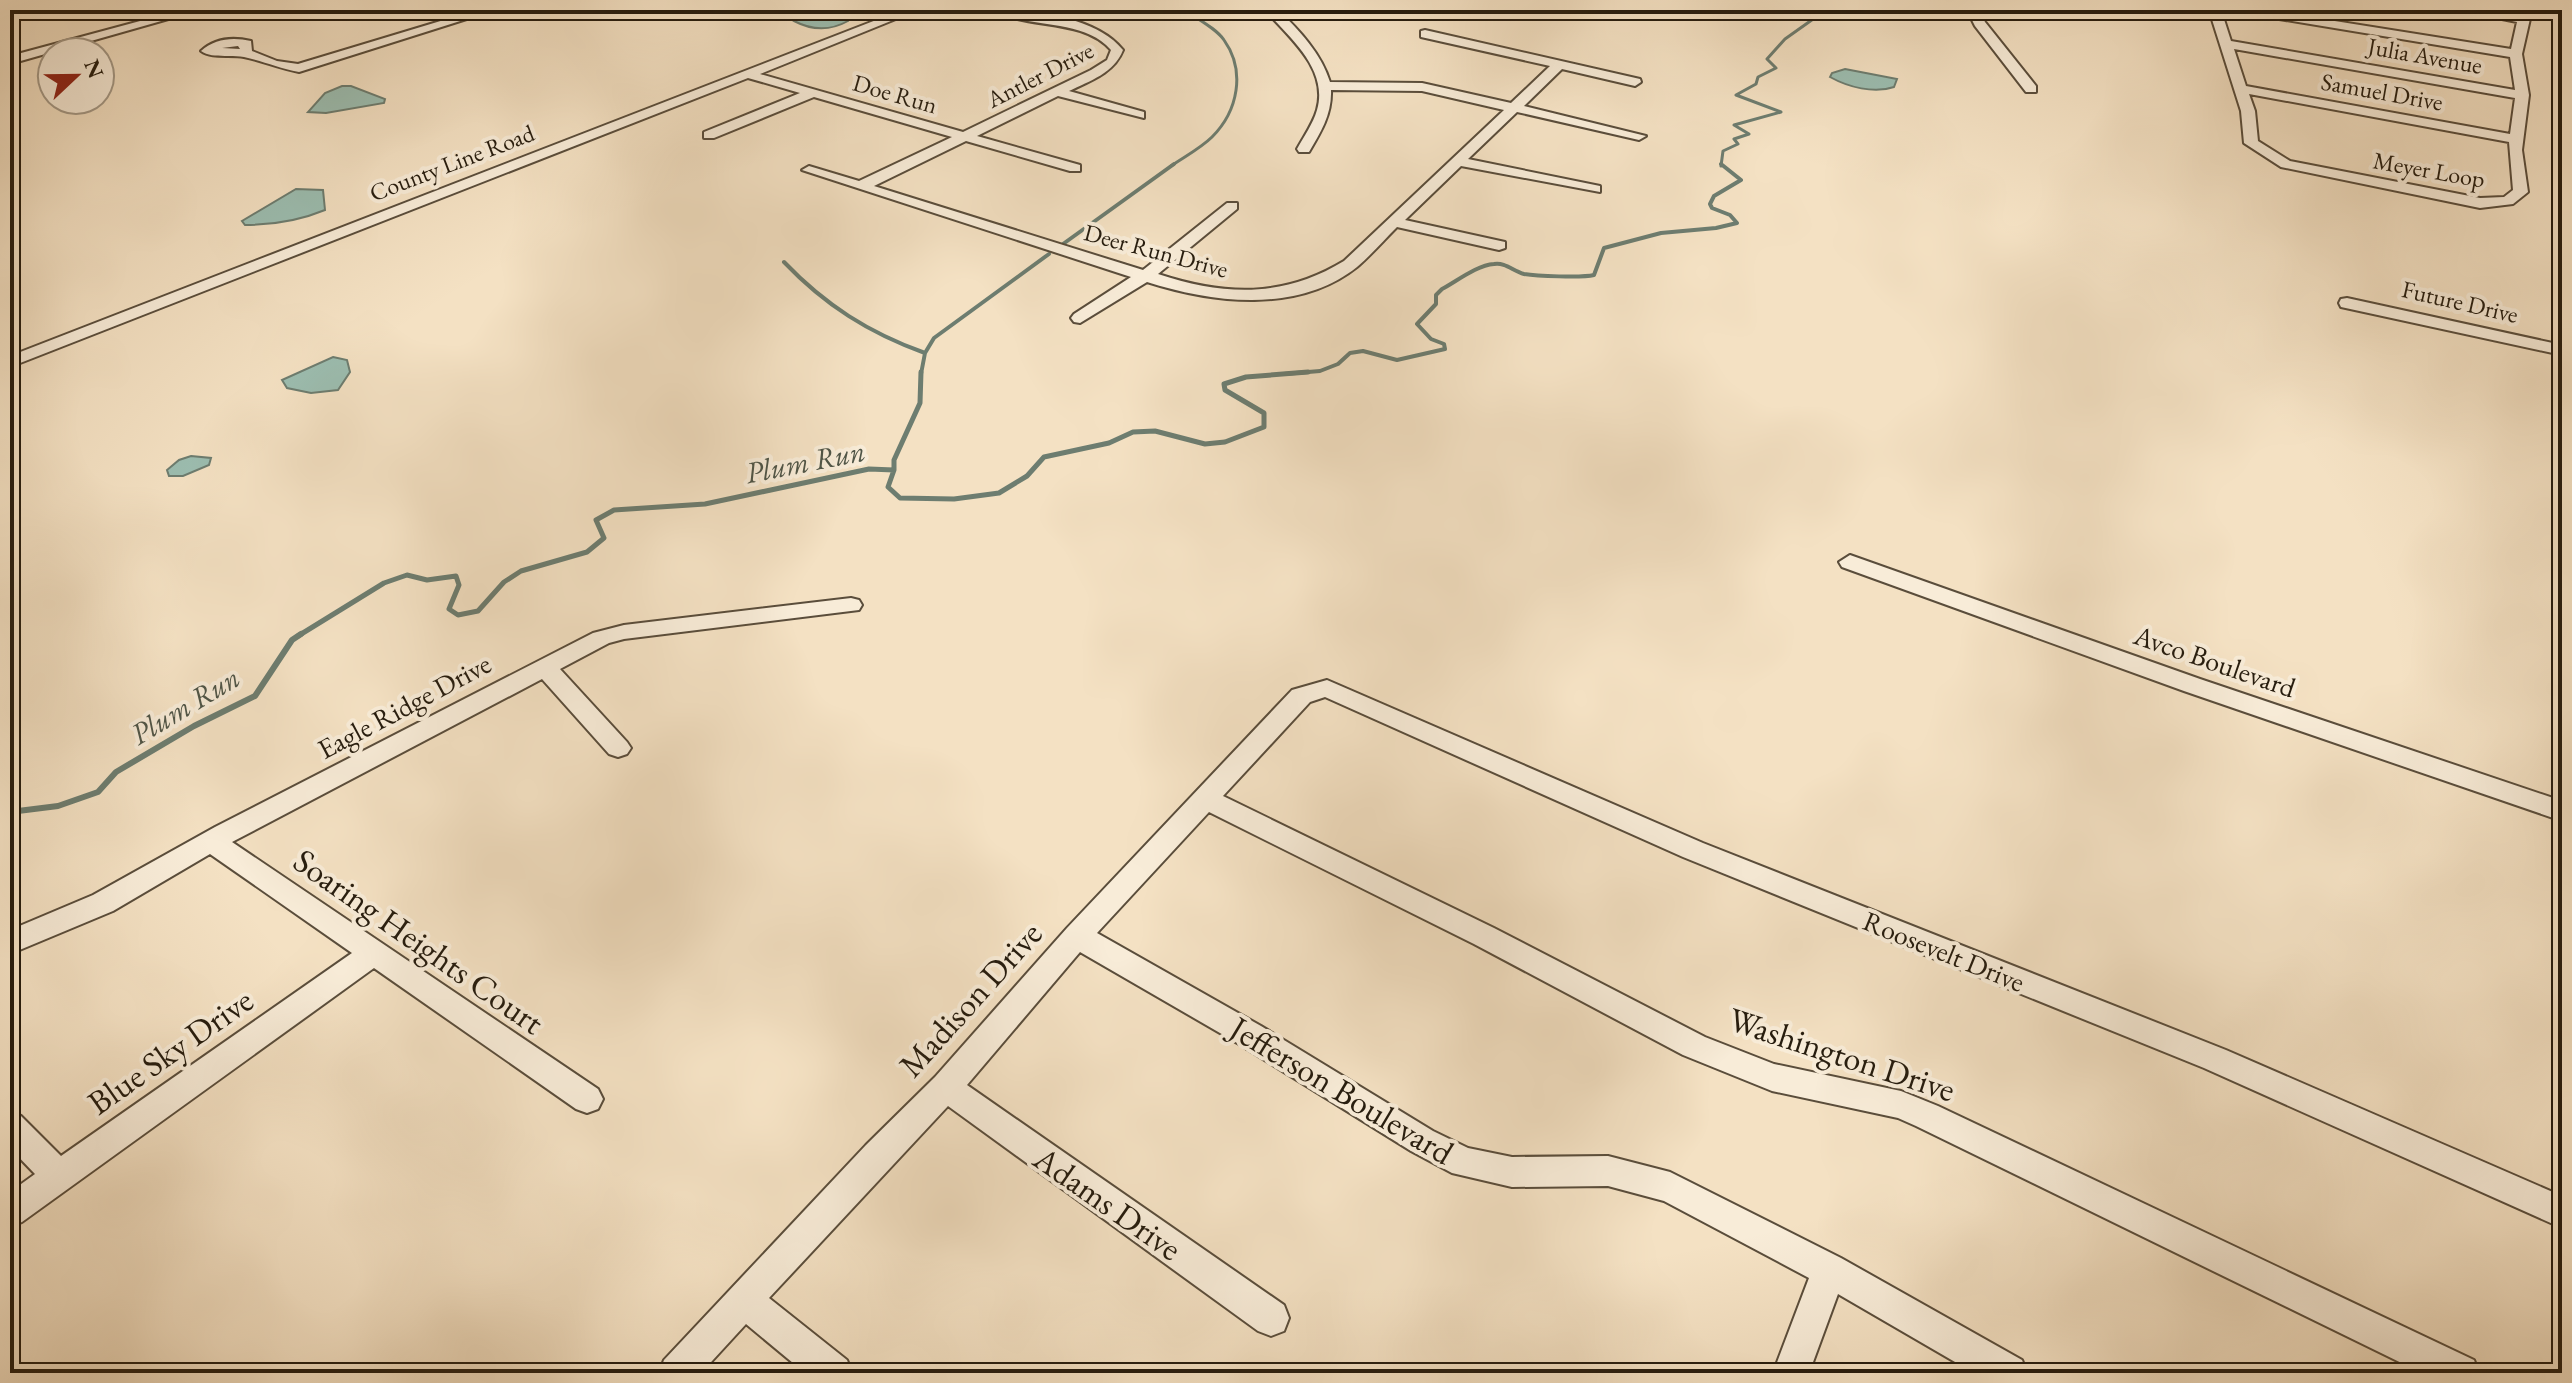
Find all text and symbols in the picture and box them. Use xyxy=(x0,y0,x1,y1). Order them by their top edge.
street label: Julia Avenue xyxy=(2363,30,2485,81)
street label: Antler Drive xyxy=(980,34,1099,115)
north arrow xyxy=(36,36,116,116)
text: N xyxy=(77,55,111,83)
street label: Samuel Drive xyxy=(2319,66,2445,117)
street label: Doe Run xyxy=(849,67,941,120)
street label: County Line Road xyxy=(365,117,539,208)
street label: Meyer Loop xyxy=(2371,144,2487,195)
street label: Deer Run Drive xyxy=(1081,216,1232,285)
street label: Future Drive xyxy=(2399,273,2521,330)
water label: Plum Run xyxy=(742,431,868,492)
street label: Avco Boulevard xyxy=(2129,616,2301,706)
street label: Eagle Ridge Drive xyxy=(311,645,497,767)
water label: Plum Run xyxy=(123,658,247,754)
street label: Soaring Heights Court xyxy=(285,838,553,1044)
street label: Roosevelt Drive xyxy=(1858,902,2030,1000)
street label: Madison Drive xyxy=(889,912,1051,1086)
street label: Blue Sky Drive xyxy=(79,978,261,1124)
street label: Washington Drive xyxy=(1723,997,1961,1111)
street label: Jefferson Boulevard xyxy=(1220,1004,1463,1175)
street label: Adams Drive xyxy=(1024,1135,1191,1270)

